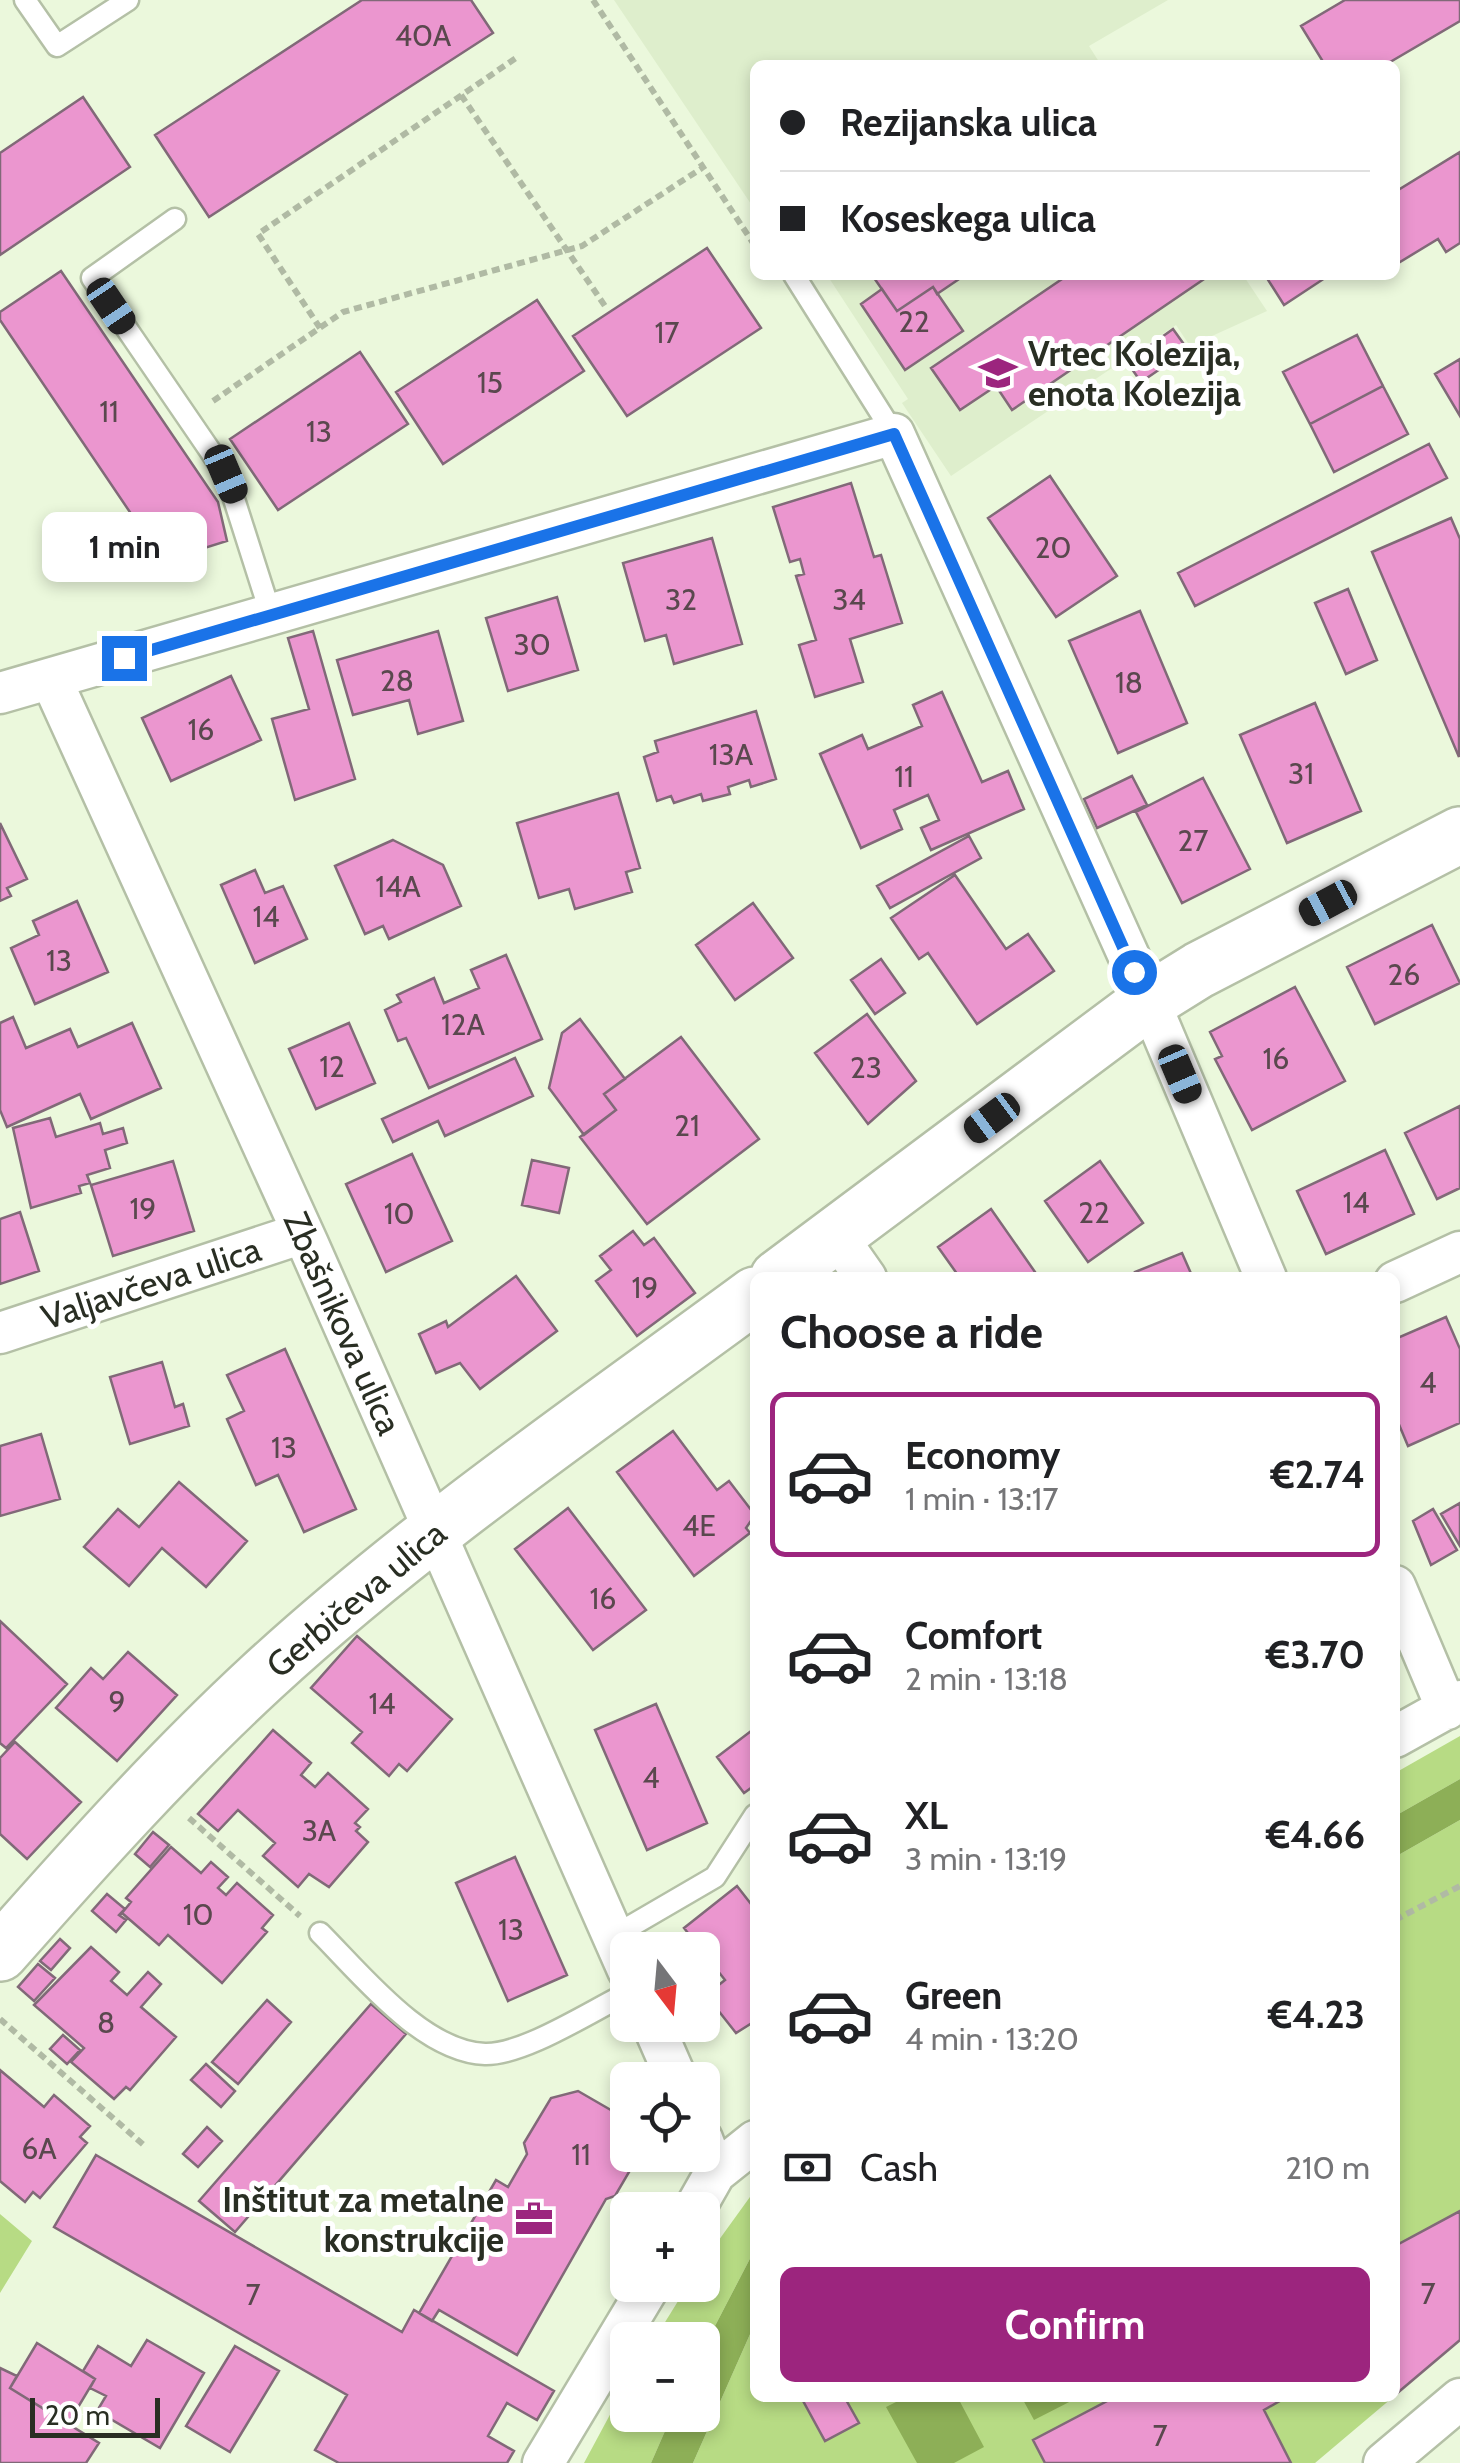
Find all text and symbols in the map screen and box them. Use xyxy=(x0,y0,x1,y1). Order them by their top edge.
house number: 40A xyxy=(395,17,452,54)
text: Rezijanska ulica xyxy=(840,99,1097,146)
text: Koseskega ulica xyxy=(840,195,1096,242)
car xyxy=(82,273,140,339)
house number: 22 xyxy=(898,303,930,340)
house number: 17 xyxy=(655,314,679,351)
place label: Vrtec Kolezija, enota Kolezija xyxy=(1028,332,1241,415)
school or university icon: Vrtec Kolezija, enota Kolezija xyxy=(977,352,1019,394)
house number: 15 xyxy=(477,364,503,401)
house number: 11 xyxy=(99,393,119,430)
house number: 13 xyxy=(306,413,332,450)
car xyxy=(200,441,252,507)
callout: 1 min xyxy=(42,513,206,583)
text: 1 min xyxy=(88,527,161,566)
house number: 20 xyxy=(1035,529,1071,566)
house number: 32 xyxy=(665,581,697,618)
house number: 34 xyxy=(832,581,866,618)
house number: 30 xyxy=(513,626,551,663)
route end xyxy=(102,636,147,681)
house number: 28 xyxy=(380,662,414,699)
house number: 18 xyxy=(1115,664,1143,701)
house number: 16 xyxy=(188,711,214,748)
house number: 13A xyxy=(709,736,754,773)
house number: 31 xyxy=(1288,755,1314,792)
house number: 11 xyxy=(894,758,914,795)
house number: 27 xyxy=(1178,822,1208,859)
house number: 14A xyxy=(375,868,421,905)
car xyxy=(1294,876,1362,930)
house number: 14 xyxy=(252,898,280,935)
house number: 13 xyxy=(46,942,72,979)
route start xyxy=(1112,950,1157,995)
house number: 26 xyxy=(1388,956,1420,993)
house number: 12A xyxy=(441,1006,486,1043)
house number: 16 xyxy=(1263,1040,1289,1077)
car xyxy=(1154,1041,1206,1107)
house number: 12 xyxy=(319,1048,345,1085)
house number: 23 xyxy=(850,1049,882,1086)
car xyxy=(959,1088,1025,1148)
house number: 21 xyxy=(674,1107,700,1144)
house number: 14 xyxy=(1342,1184,1370,1221)
house number: 19 xyxy=(130,1190,156,1227)
house number: 22 xyxy=(1078,1194,1110,1231)
house number: 10 xyxy=(384,1195,414,1232)
street label: Zbašnikova ulica xyxy=(275,1205,411,1441)
street label: Valjavčeva ulica xyxy=(36,1227,266,1339)
house number: 19 xyxy=(632,1269,658,1306)
text: Choose a ride xyxy=(780,1305,1043,1359)
house number: 4 xyxy=(1419,1364,1437,1401)
house number: 13 xyxy=(271,1429,297,1466)
icon: car xyxy=(785,1430,875,1520)
text: Economy xyxy=(905,1432,1060,1479)
text: €2.74 xyxy=(1270,1451,1365,1498)
text: 1 min · 13:17 xyxy=(905,1479,1058,1518)
house number: 4E xyxy=(682,1507,716,1544)
street label: Gerbičeva ulica xyxy=(257,1511,455,1687)
house number: 16 xyxy=(590,1580,616,1617)
icon: car xyxy=(785,1610,875,1700)
text: Comfort xyxy=(905,1612,1042,1659)
text: €3.70 xyxy=(1266,1631,1365,1678)
text: 2 min · 13:18 xyxy=(905,1659,1068,1698)
house number: 9 xyxy=(108,1683,126,1720)
house number: 14 xyxy=(368,1685,396,1722)
house number: 4 xyxy=(642,1759,660,1796)
icon: car xyxy=(785,1790,875,1880)
text: XL xyxy=(905,1792,948,1839)
text: €4.66 xyxy=(1266,1811,1365,1858)
house number: 3A xyxy=(302,1812,337,1849)
text: 3 min · 13:19 xyxy=(905,1839,1067,1878)
house number: 10 xyxy=(183,1896,213,1933)
house number: 13 xyxy=(498,1911,524,1948)
north arrow xyxy=(610,1932,720,2042)
map controls xyxy=(610,1932,720,2432)
icon: car xyxy=(785,1970,875,2060)
text: Green xyxy=(905,1972,1002,2019)
text: €4.23 xyxy=(1268,1991,1365,2038)
house number: 8 xyxy=(97,2004,115,2041)
text: 4 min · 13:20 xyxy=(905,2019,1079,2058)
button: locate xyxy=(610,2062,720,2172)
house number: 6A xyxy=(21,2130,57,2167)
house number: 11 xyxy=(571,2136,591,2173)
icon: cash xyxy=(780,2140,835,2195)
text: Cash xyxy=(860,2144,938,2191)
text: 210 m xyxy=(1285,2148,1370,2187)
place label: Inštitut za metalne konstrukcije xyxy=(222,2178,504,2261)
button: + xyxy=(610,2192,720,2302)
office icon: Inštitut za metalne konstrukcije xyxy=(513,2198,555,2240)
button: Confirm xyxy=(780,2267,1370,2382)
house number: 7 xyxy=(1420,2275,1436,2312)
house number: 7 xyxy=(245,2276,261,2313)
button: − xyxy=(610,2322,720,2432)
scale bar xyxy=(30,2393,160,2438)
text: 20 m xyxy=(45,2398,110,2432)
house number: 7 xyxy=(1152,2417,1168,2454)

